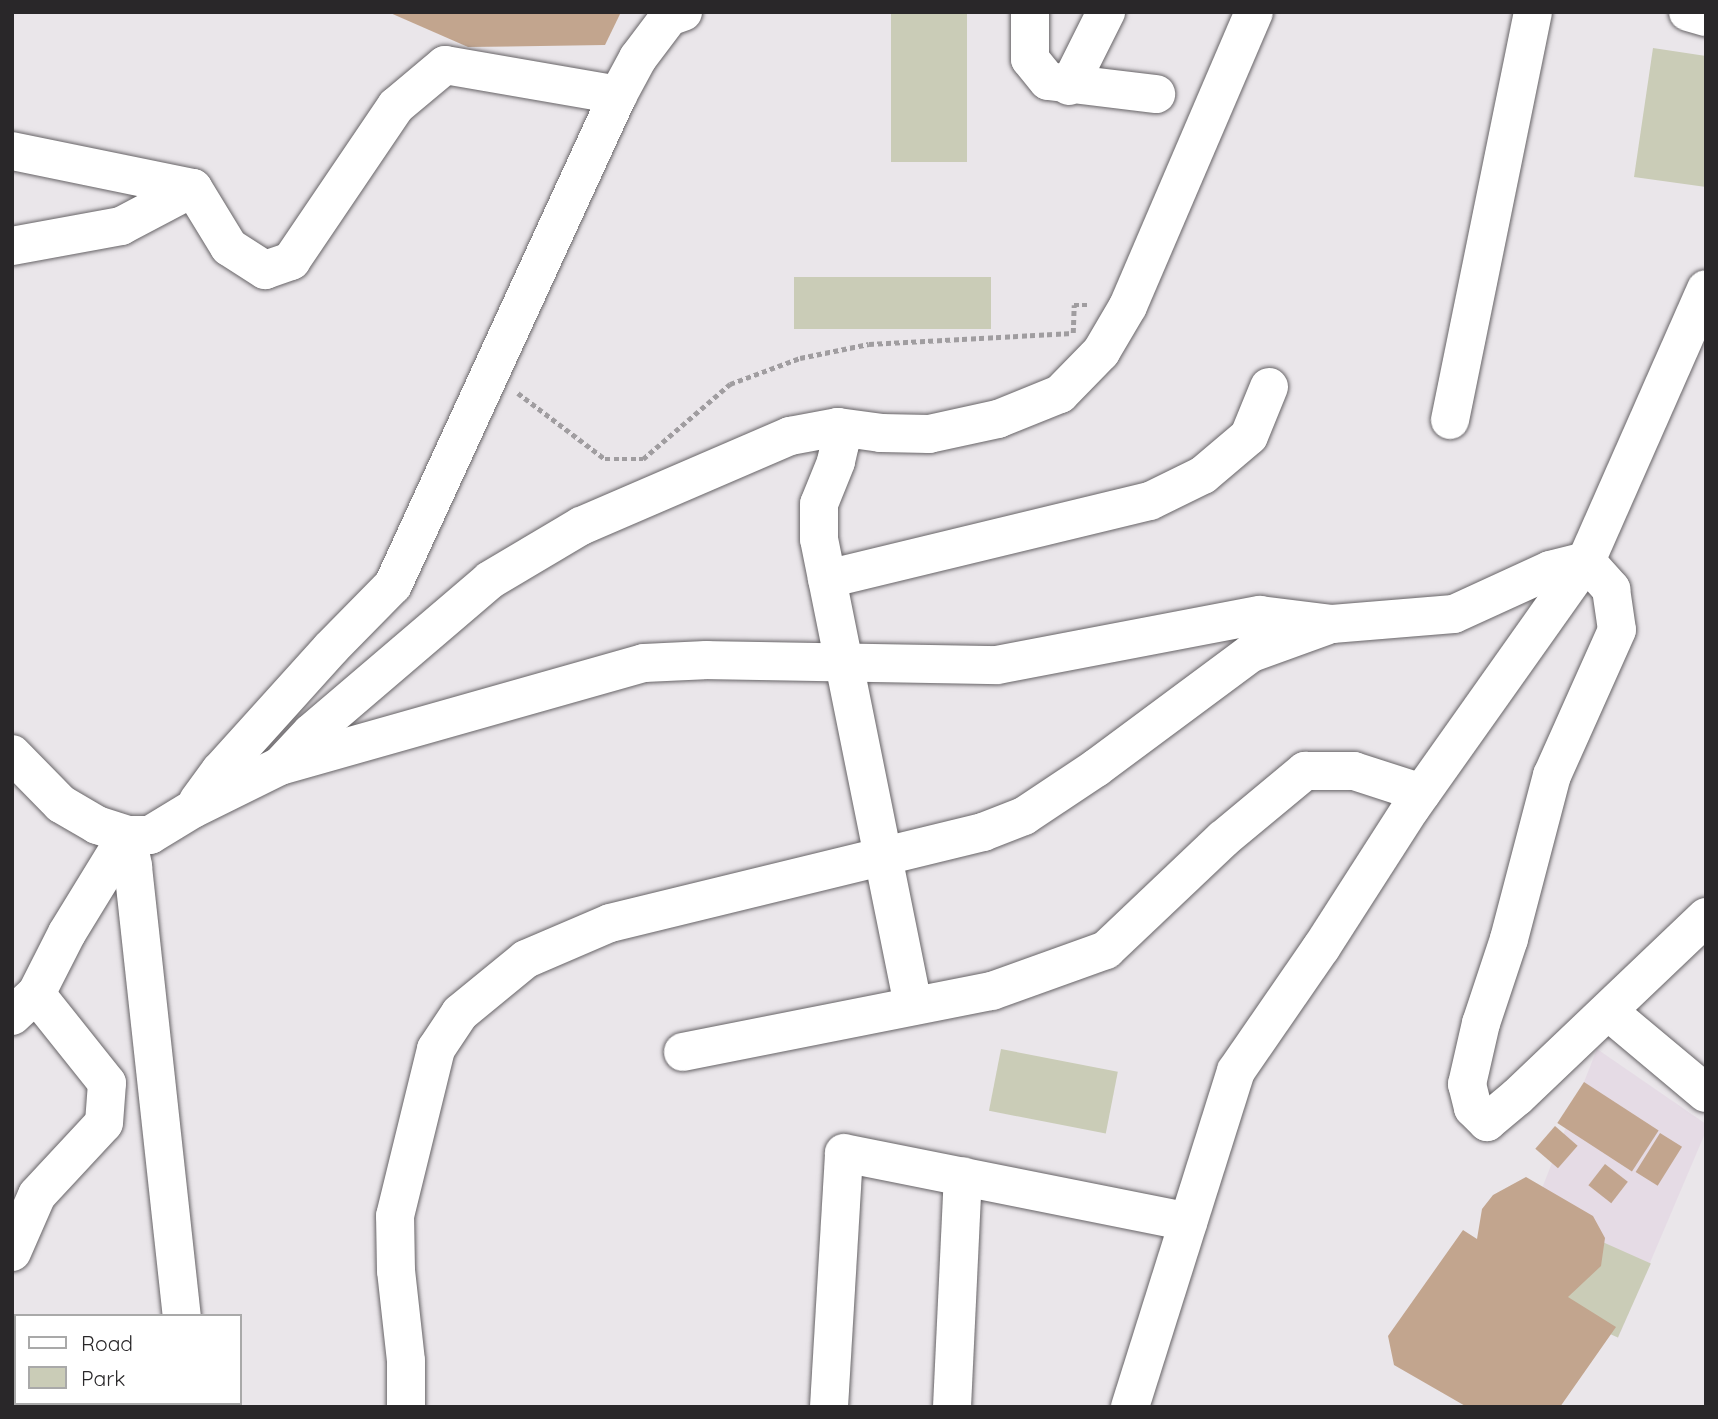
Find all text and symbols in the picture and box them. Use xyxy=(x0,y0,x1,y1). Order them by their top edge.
legend xyxy=(14,1314,242,1405)
text: Road xyxy=(81,1330,133,1356)
text: Park xyxy=(81,1365,125,1391)

